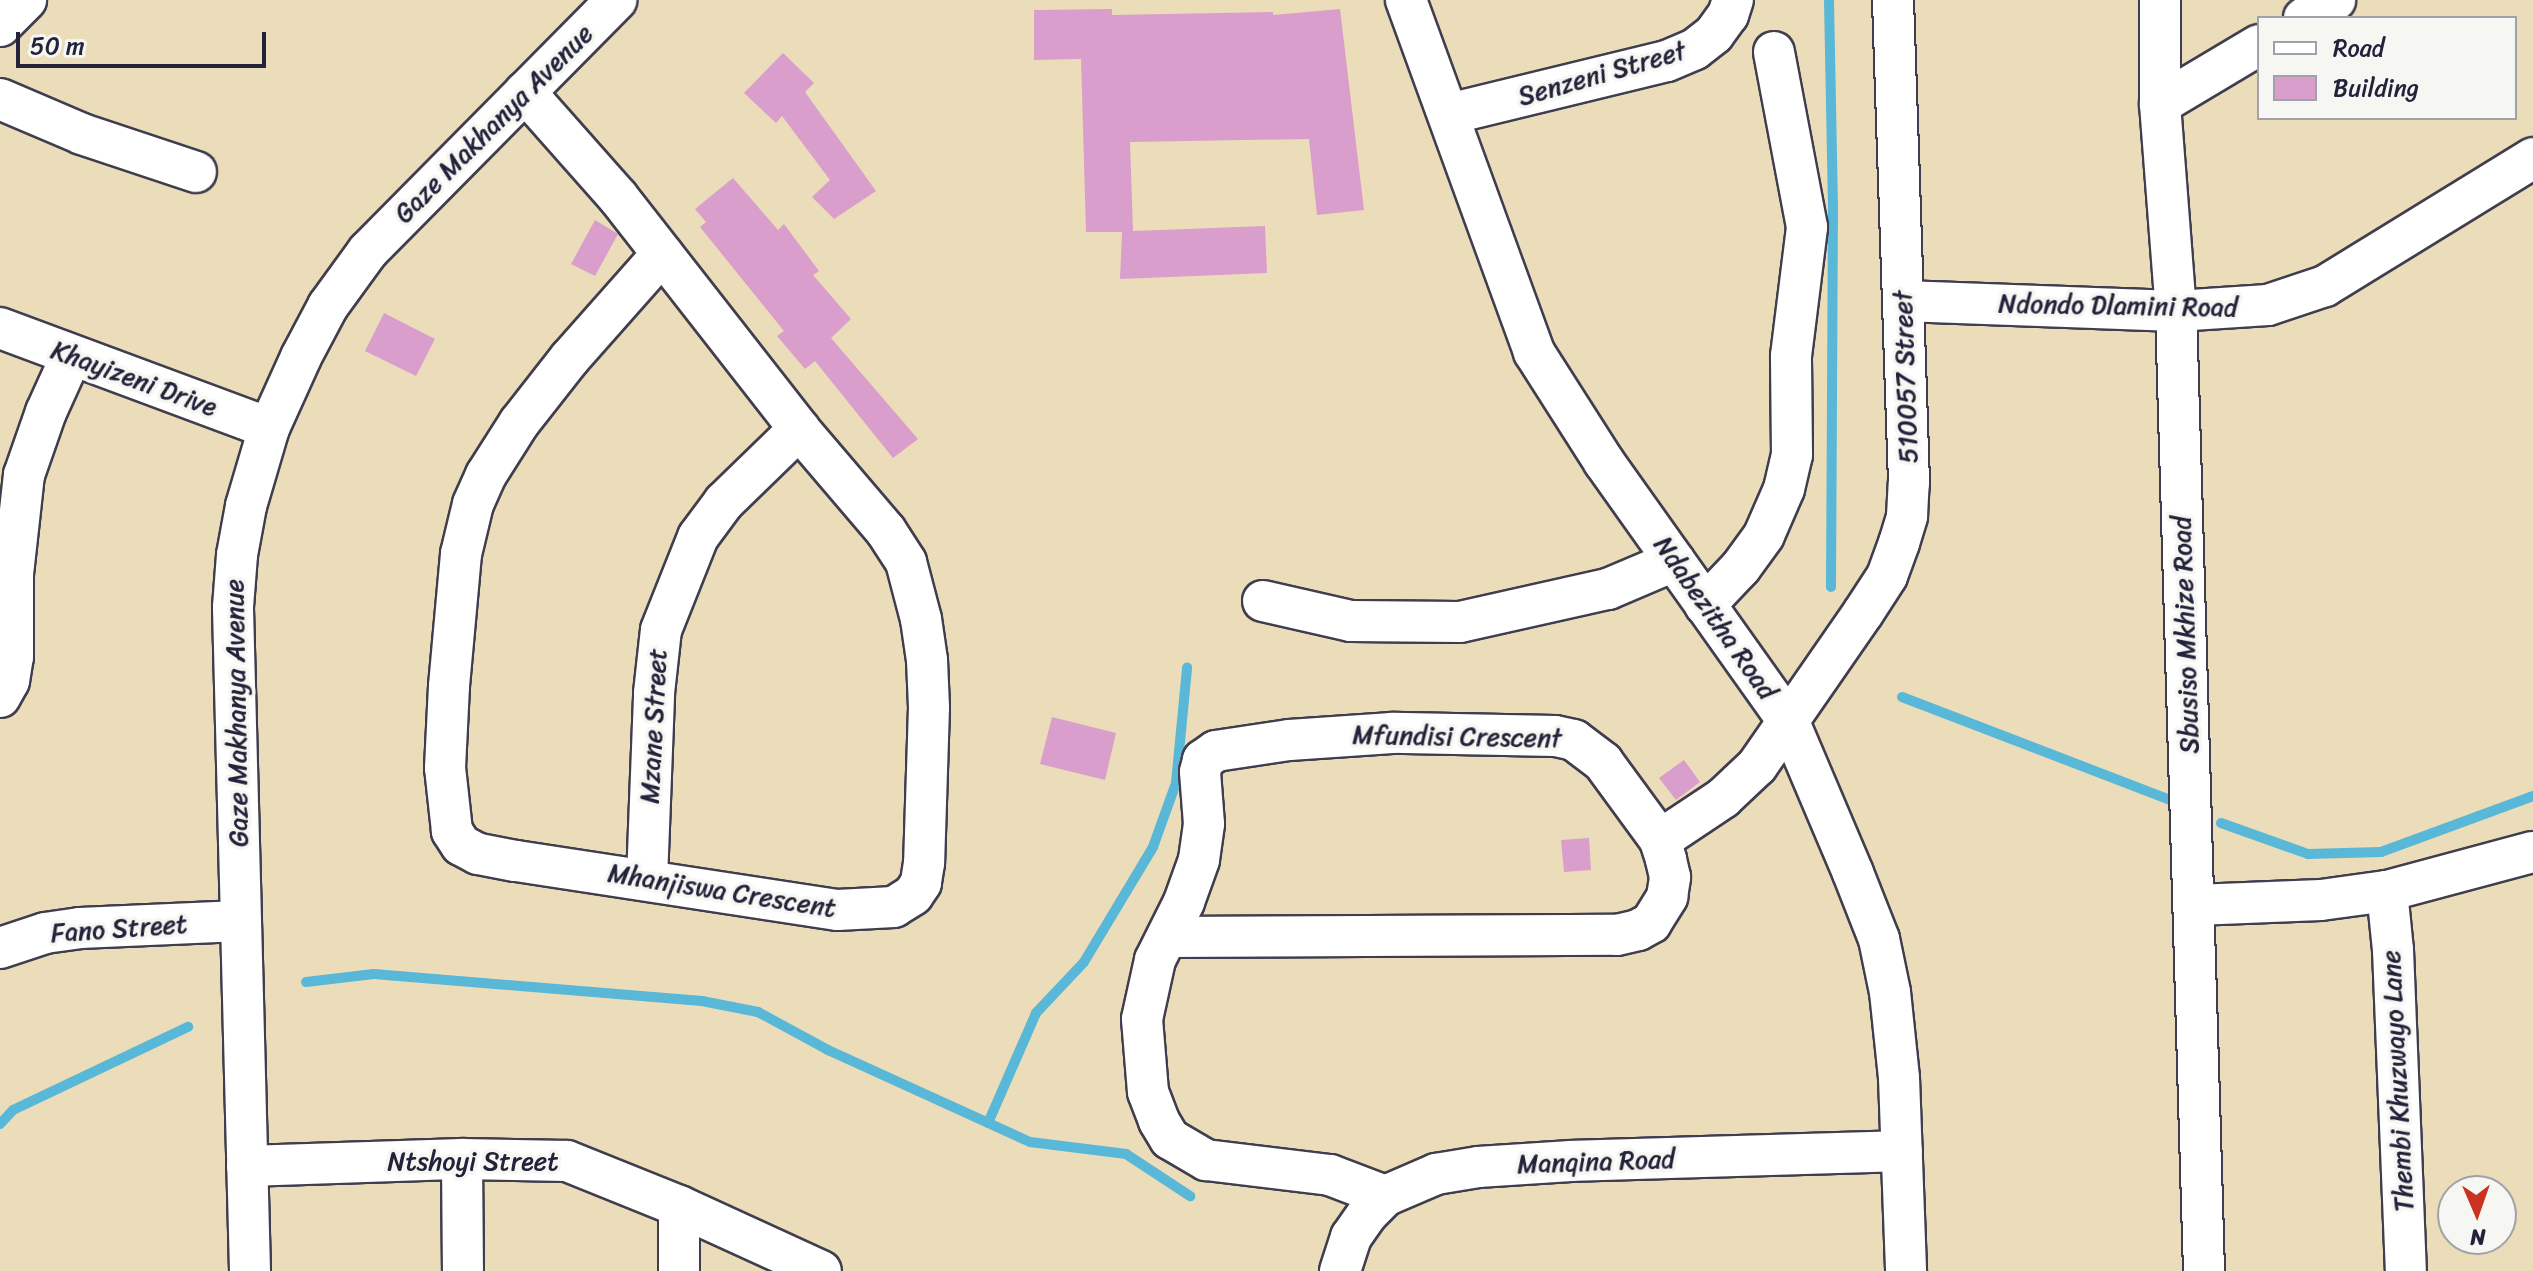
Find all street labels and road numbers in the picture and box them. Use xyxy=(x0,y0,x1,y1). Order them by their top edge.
street label: Gaze Makhanya Avenue xyxy=(389,19,599,229)
street label: Senzeni Street xyxy=(1515,35,1689,113)
street label: Ndondo Dlamini Road xyxy=(1998,288,2238,324)
street label: 510057 Street xyxy=(1887,290,1925,464)
street label: Khayizeni Drive xyxy=(47,334,221,424)
street label: Sbusiso Mkhize Road xyxy=(2166,516,2206,754)
street label: Ndabezitha Road xyxy=(1647,530,1783,706)
street label: Gaze Makhanya Avenue xyxy=(219,579,255,847)
street label: Mzane Street xyxy=(634,647,674,805)
street label: Mfundisi Crescent xyxy=(1351,720,1563,754)
street label: Mhanjiswa Crescent xyxy=(606,858,838,924)
street label: Fano Street xyxy=(50,909,188,949)
street label: Thembi Khuzwayo Lane xyxy=(2376,950,2420,1212)
street label: Manqina Road xyxy=(1517,1144,1675,1180)
street label: Ntshoyi Street xyxy=(387,1146,559,1178)

